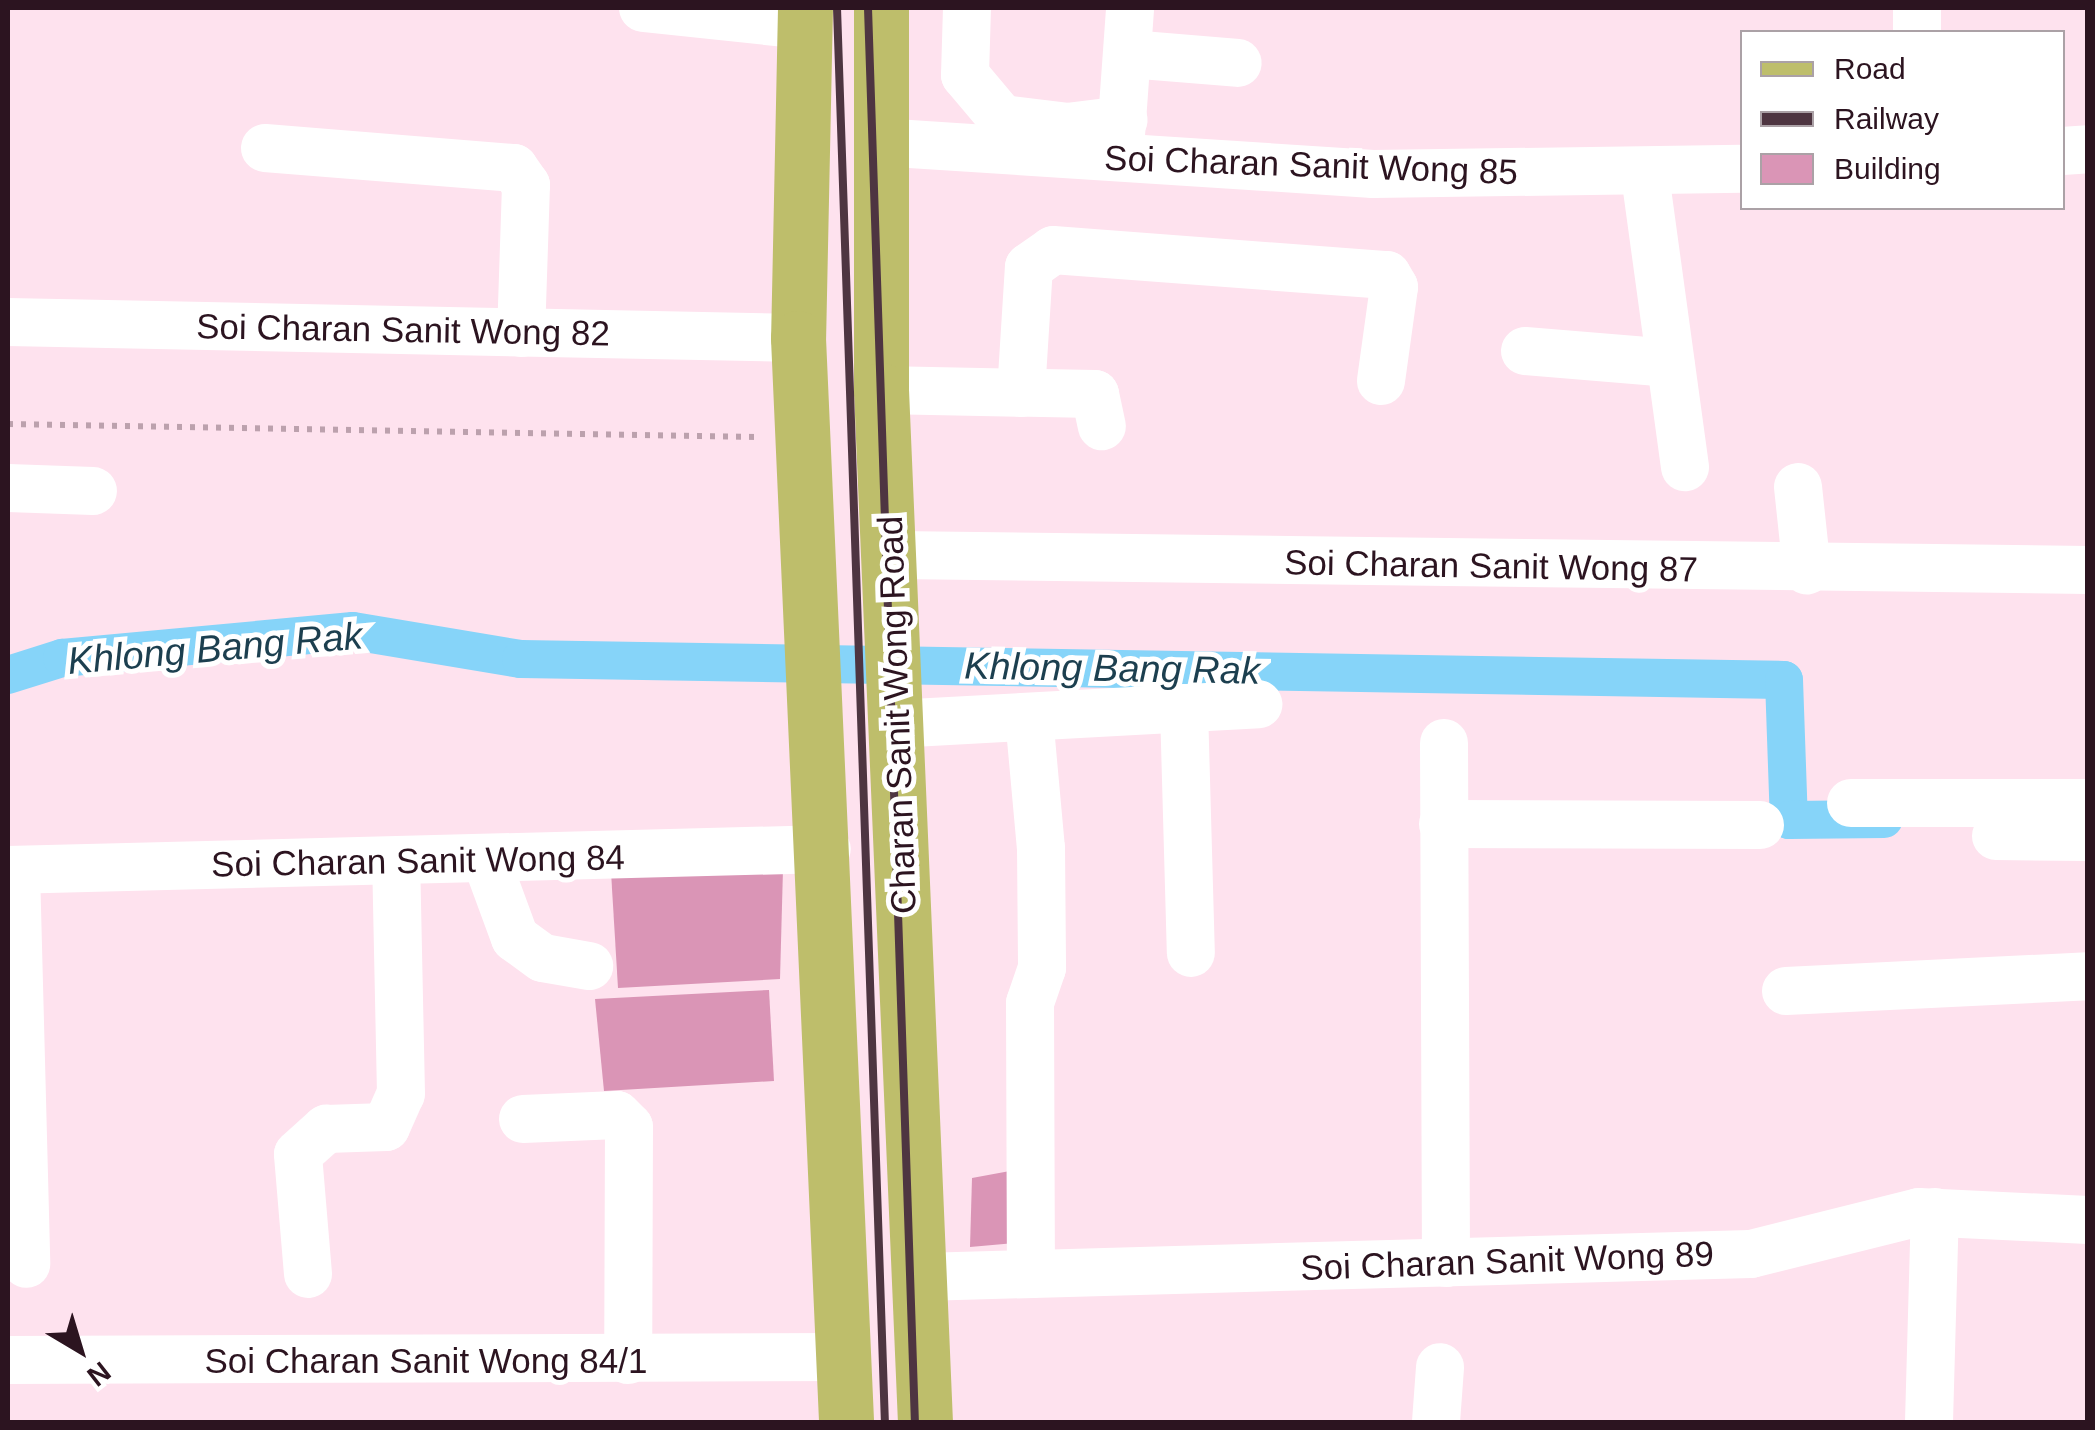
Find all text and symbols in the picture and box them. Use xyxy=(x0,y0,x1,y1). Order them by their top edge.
legend xyxy=(1740,30,2065,210)
text: Road xyxy=(1834,52,1906,85)
text: Railway xyxy=(1834,102,1939,135)
street label: Soi Charan Sanit Wong 85 xyxy=(1104,137,1518,193)
text: Building xyxy=(1834,152,1941,185)
street label: Soi Charan Sanit Wong 82 xyxy=(196,305,610,355)
street label: Charan Sanit Wong Road xyxy=(869,515,925,915)
street label: Soi Charan Sanit Wong 87 xyxy=(1284,541,1698,591)
water label: Khlong Bang Rak xyxy=(66,613,364,685)
water label: Khlong Bang Rak xyxy=(964,644,1260,694)
street label: Soi Charan Sanit Wong 84 xyxy=(211,836,625,886)
street label: Soi Charan Sanit Wong 89 xyxy=(1300,1233,1714,1289)
north arrow xyxy=(30,1300,130,1400)
street label: Soi Charan Sanit Wong 84/1 xyxy=(205,1340,647,1382)
text: N xyxy=(81,1356,116,1392)

